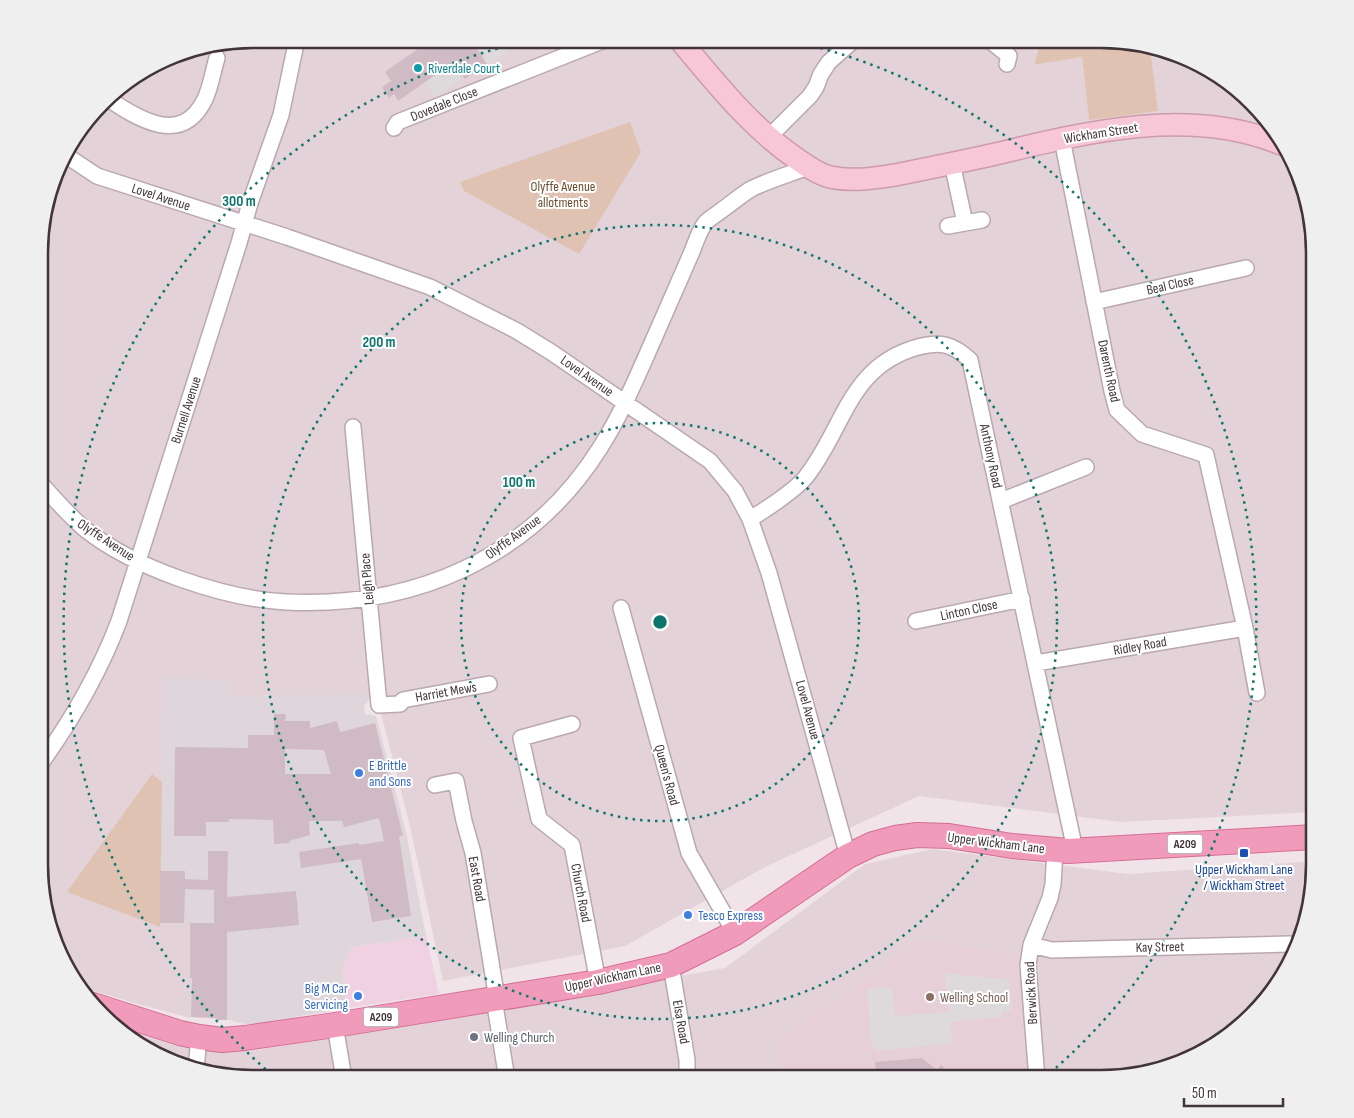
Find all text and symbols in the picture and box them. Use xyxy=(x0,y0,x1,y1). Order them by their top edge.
place label: Riverdale Court xyxy=(428,60,500,77)
marker: Riverdale Court xyxy=(412,62,424,74)
street label: Dovedale Close xyxy=(408,83,480,125)
street label: Wickham Street xyxy=(1063,119,1139,147)
park label: Olyffe Avenue allotments xyxy=(531,178,595,211)
street label: Lovel Avenue xyxy=(129,180,193,214)
text: 300 m xyxy=(222,192,256,211)
street label: Beal Close xyxy=(1145,271,1195,299)
text: 200 m xyxy=(362,333,396,352)
street label: Darenth Road xyxy=(1094,338,1124,404)
street label: Lovel Avenue xyxy=(557,352,617,400)
street label: Burnell Avenue xyxy=(167,374,205,446)
street label: Anthony Road xyxy=(976,421,1006,490)
text: 100 m xyxy=(503,473,535,492)
street label: Olyffe Avenue xyxy=(482,511,544,563)
street label: Olyffe Avenue xyxy=(74,515,138,565)
street label: Leigh Place xyxy=(356,552,378,606)
street label: Linton Close xyxy=(939,596,999,624)
centre of rings xyxy=(651,613,669,631)
street label: Ridley Road xyxy=(1112,633,1168,659)
street label: Harriet Mews xyxy=(414,678,478,706)
street label: Lovel Avenue xyxy=(792,678,824,742)
street label: Queen's Road xyxy=(651,743,683,807)
place label: E Brittle and Sons xyxy=(369,757,411,790)
marker: E Brittle and Sons xyxy=(353,767,365,779)
street label: Upper Wickham Lane xyxy=(946,829,1046,857)
road number: A209 xyxy=(1168,834,1202,854)
marker: Upper Wickham Lane / Wickham Street xyxy=(1238,847,1250,859)
street label: East Road xyxy=(465,855,489,903)
place label: Upper Wickham Lane / Wickham Street xyxy=(1195,861,1293,894)
street label: Church Road xyxy=(567,862,595,924)
place label: Tesco Express xyxy=(698,907,763,924)
marker: Tesco Express xyxy=(682,909,694,921)
street label: Kay Street xyxy=(1135,938,1185,956)
street label: Upper Wickham Lane xyxy=(563,959,663,995)
street label: Berwick Road xyxy=(1021,961,1041,1025)
place label: Big M Car Servicing xyxy=(304,980,348,1013)
place label: Welling School xyxy=(940,989,1008,1006)
marker: Big M Car Servicing xyxy=(352,990,364,1002)
marker: Welling School xyxy=(924,991,936,1003)
street label: Elsa Road xyxy=(669,999,693,1045)
road number: A209 xyxy=(364,1008,398,1026)
place label: Welling Church xyxy=(484,1029,554,1046)
marker: Welling Church xyxy=(468,1031,480,1043)
scale bar xyxy=(1184,1076,1283,1108)
text: 50 m xyxy=(1192,1084,1217,1103)

